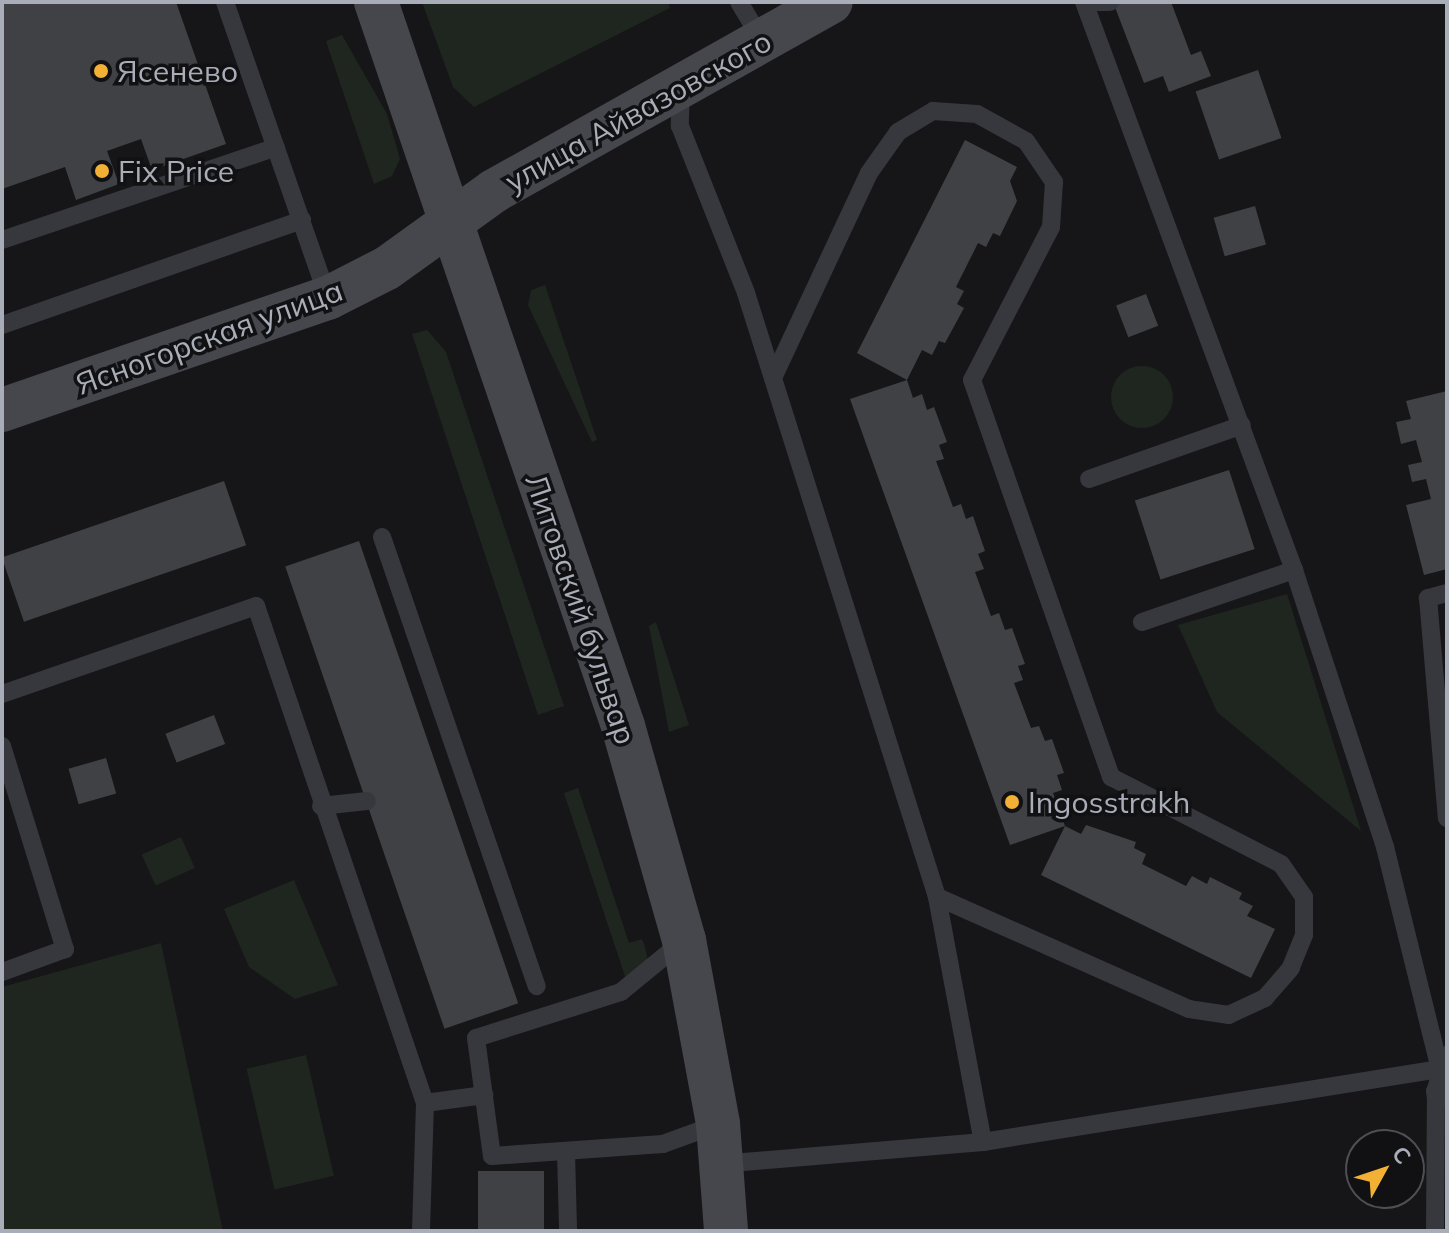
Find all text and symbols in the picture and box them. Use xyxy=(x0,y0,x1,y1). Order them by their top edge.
street label: улица Айвазовского xyxy=(498,23,778,199)
place label: Ясенево xyxy=(117,53,238,89)
marker: Ясенево xyxy=(92,62,110,80)
place label: Fix Price xyxy=(118,153,234,189)
marker: Fix Price xyxy=(93,162,111,180)
street label: Ясногорская улица xyxy=(71,272,347,402)
street label: Литовский бульвар xyxy=(518,469,644,749)
place label: Ingosstrakh xyxy=(1028,784,1190,820)
marker: Ingosstrakh xyxy=(1003,793,1021,811)
north arrow xyxy=(1345,1129,1425,1209)
text: С xyxy=(1386,1140,1417,1170)

